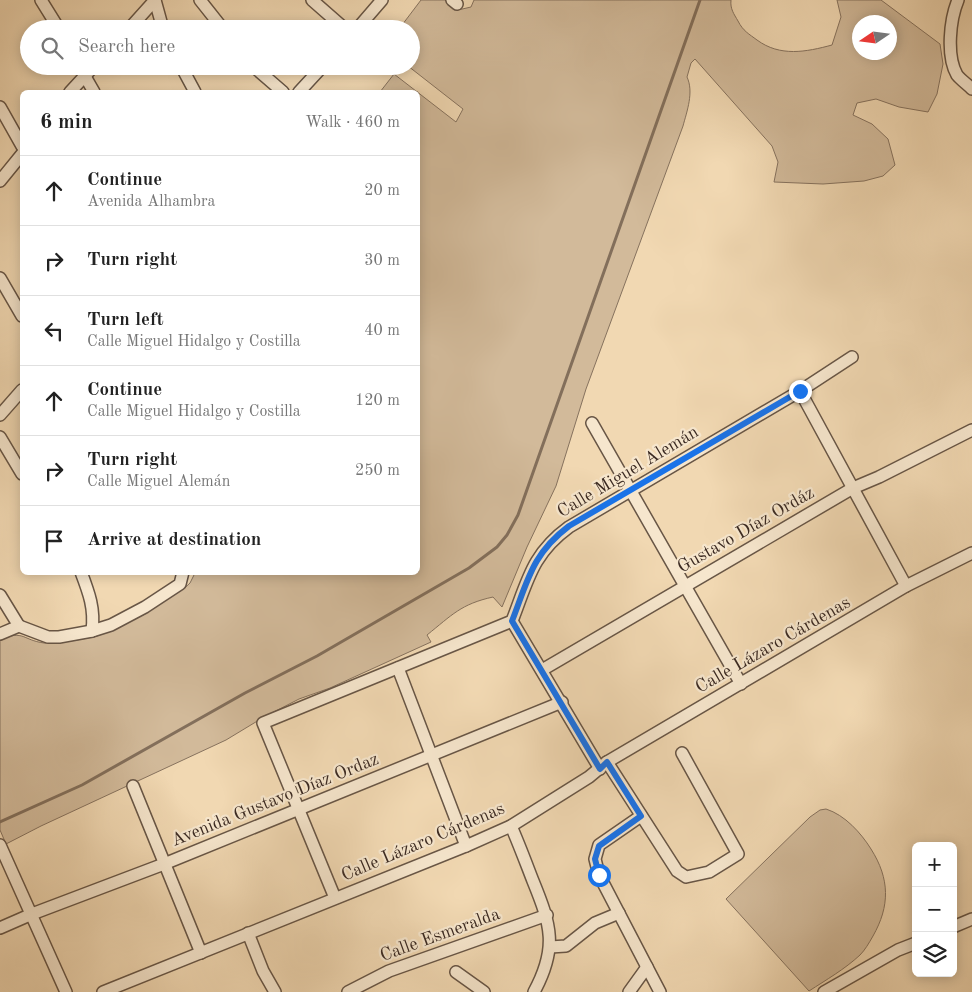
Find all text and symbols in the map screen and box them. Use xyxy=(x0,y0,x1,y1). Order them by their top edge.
north arrow xyxy=(852,15,897,60)
search box xyxy=(20,20,420,75)
icon: search xyxy=(38,34,66,62)
text: Search here xyxy=(78,38,175,57)
text: 6 min xyxy=(40,112,93,133)
text: Walk · 460 m xyxy=(305,115,400,131)
text: Continue xyxy=(87,171,162,190)
icon: ahead xyxy=(40,177,68,205)
text: 20 m xyxy=(364,183,400,199)
text: Avenida Alhambra xyxy=(87,194,215,210)
icon: right xyxy=(40,247,68,275)
text: Turn right xyxy=(87,251,177,270)
text: 30 m xyxy=(364,253,400,269)
text: Turn left xyxy=(87,311,164,330)
icon: left xyxy=(40,317,68,345)
text: 40 m xyxy=(364,323,400,339)
text: Calle Miguel Hidalgo y Costilla xyxy=(87,334,301,350)
route end xyxy=(789,380,812,403)
text: Continue xyxy=(87,381,162,400)
icon: ahead xyxy=(40,387,68,415)
text: 120 m xyxy=(355,393,400,409)
text: Calle Miguel Hidalgo y Costilla xyxy=(87,404,301,420)
street label: Calle Miguel Alemán xyxy=(554,423,702,521)
text: Turn right xyxy=(87,451,177,470)
icon: right xyxy=(40,457,68,485)
text: 250 m xyxy=(355,463,400,479)
text: Calle Miguel Alemán xyxy=(87,474,230,490)
street label: Gustavo Díaz Ordáz xyxy=(675,484,817,576)
icon: arrive xyxy=(40,527,68,555)
text: Arrive at destination xyxy=(87,531,261,550)
street label: Calle Lázaro Cárdenas xyxy=(692,593,854,697)
street label: Avenida Gustavo Díaz Ordaz xyxy=(169,750,381,850)
street label: Calle Lázaro Cárdenas xyxy=(339,799,507,885)
map controls xyxy=(912,842,957,977)
button: + xyxy=(912,842,957,887)
route start xyxy=(588,864,611,887)
button: − xyxy=(912,887,957,932)
street label: Calle Esmeralda xyxy=(378,905,502,965)
button: layers xyxy=(912,932,957,977)

